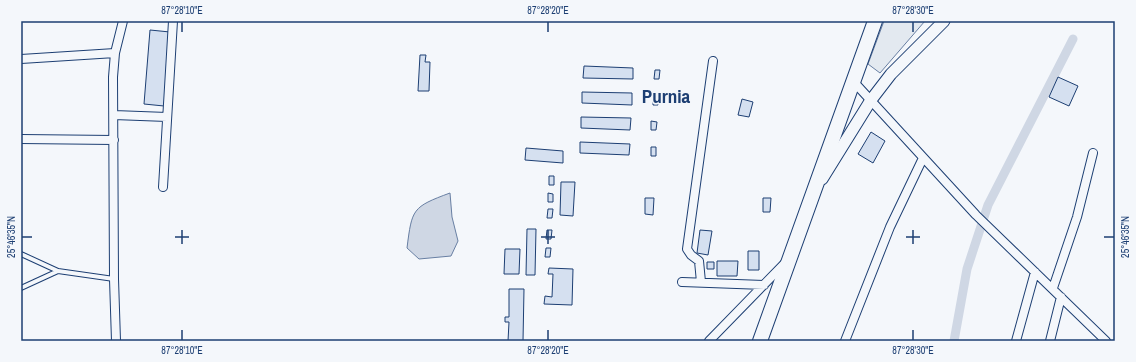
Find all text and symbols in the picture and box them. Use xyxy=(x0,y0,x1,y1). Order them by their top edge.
text: 87°28'10"E xyxy=(161,4,203,17)
text: 87°28'20"E xyxy=(527,4,569,17)
text: 87°28'30"E xyxy=(892,4,934,17)
district label: Purnia xyxy=(642,83,691,109)
text: 25°46'35"N xyxy=(5,216,18,258)
text: 25°46'35"N xyxy=(1119,216,1132,258)
text: 87°28'10"E xyxy=(161,344,203,357)
text: 87°28'20"E xyxy=(527,344,569,357)
text: 87°28'30"E xyxy=(892,344,934,357)

